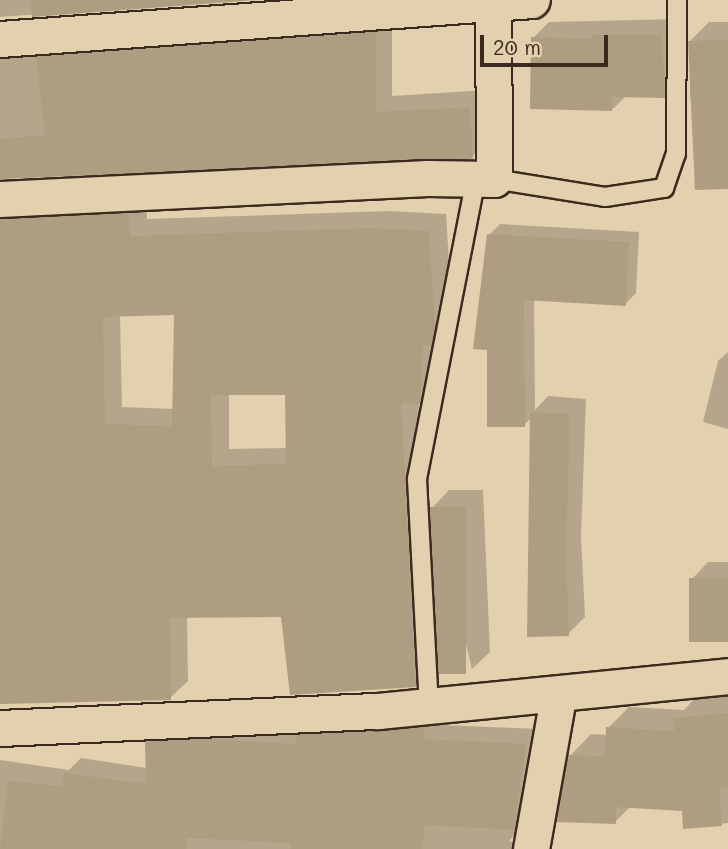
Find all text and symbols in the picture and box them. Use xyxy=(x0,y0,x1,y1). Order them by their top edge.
scale bar xyxy=(483,21,611,65)
text: 20 m xyxy=(493,33,541,60)

